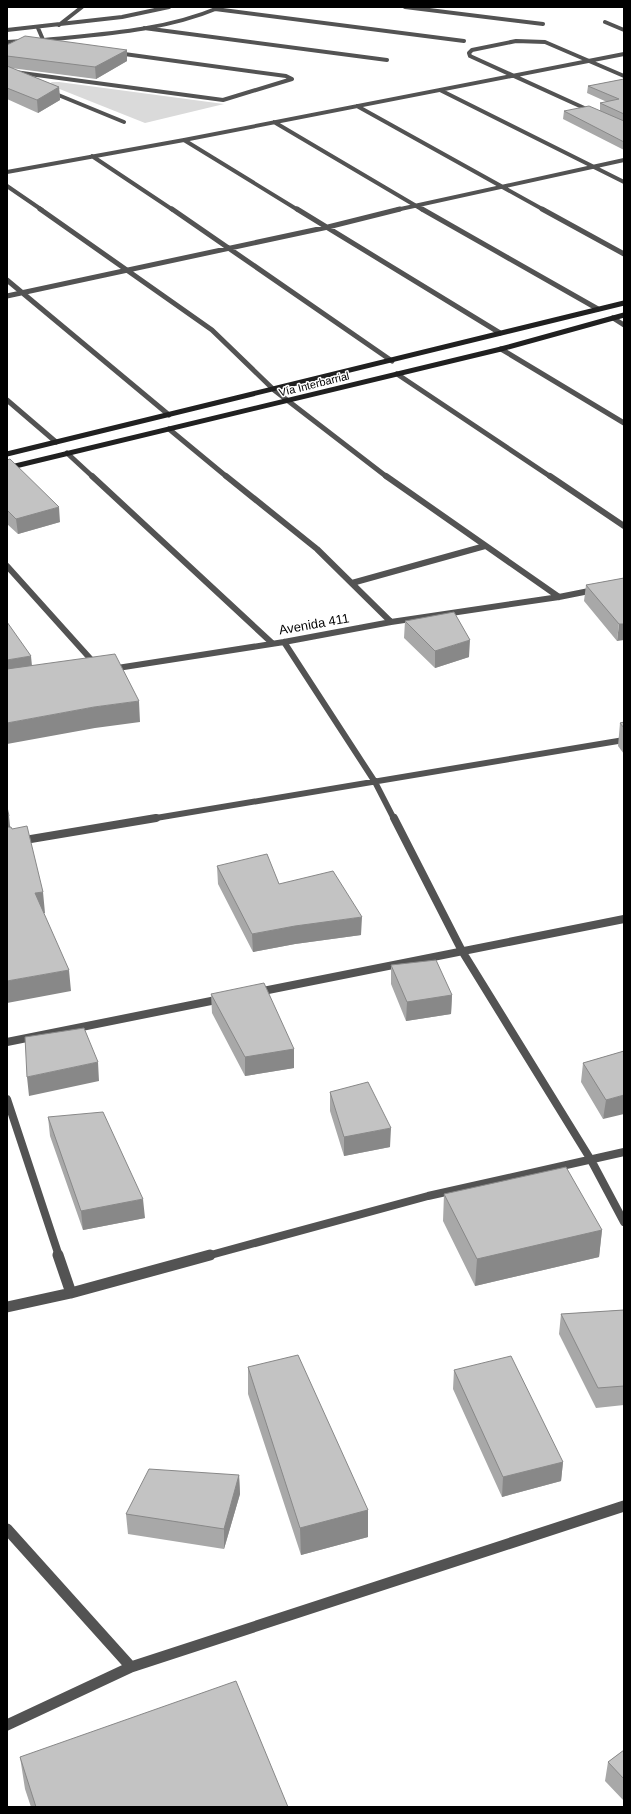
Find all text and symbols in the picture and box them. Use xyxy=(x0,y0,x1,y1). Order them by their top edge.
street label: Vía Interbarrial xyxy=(278,369,350,399)
street label: Avenida 411 xyxy=(278,610,350,638)

